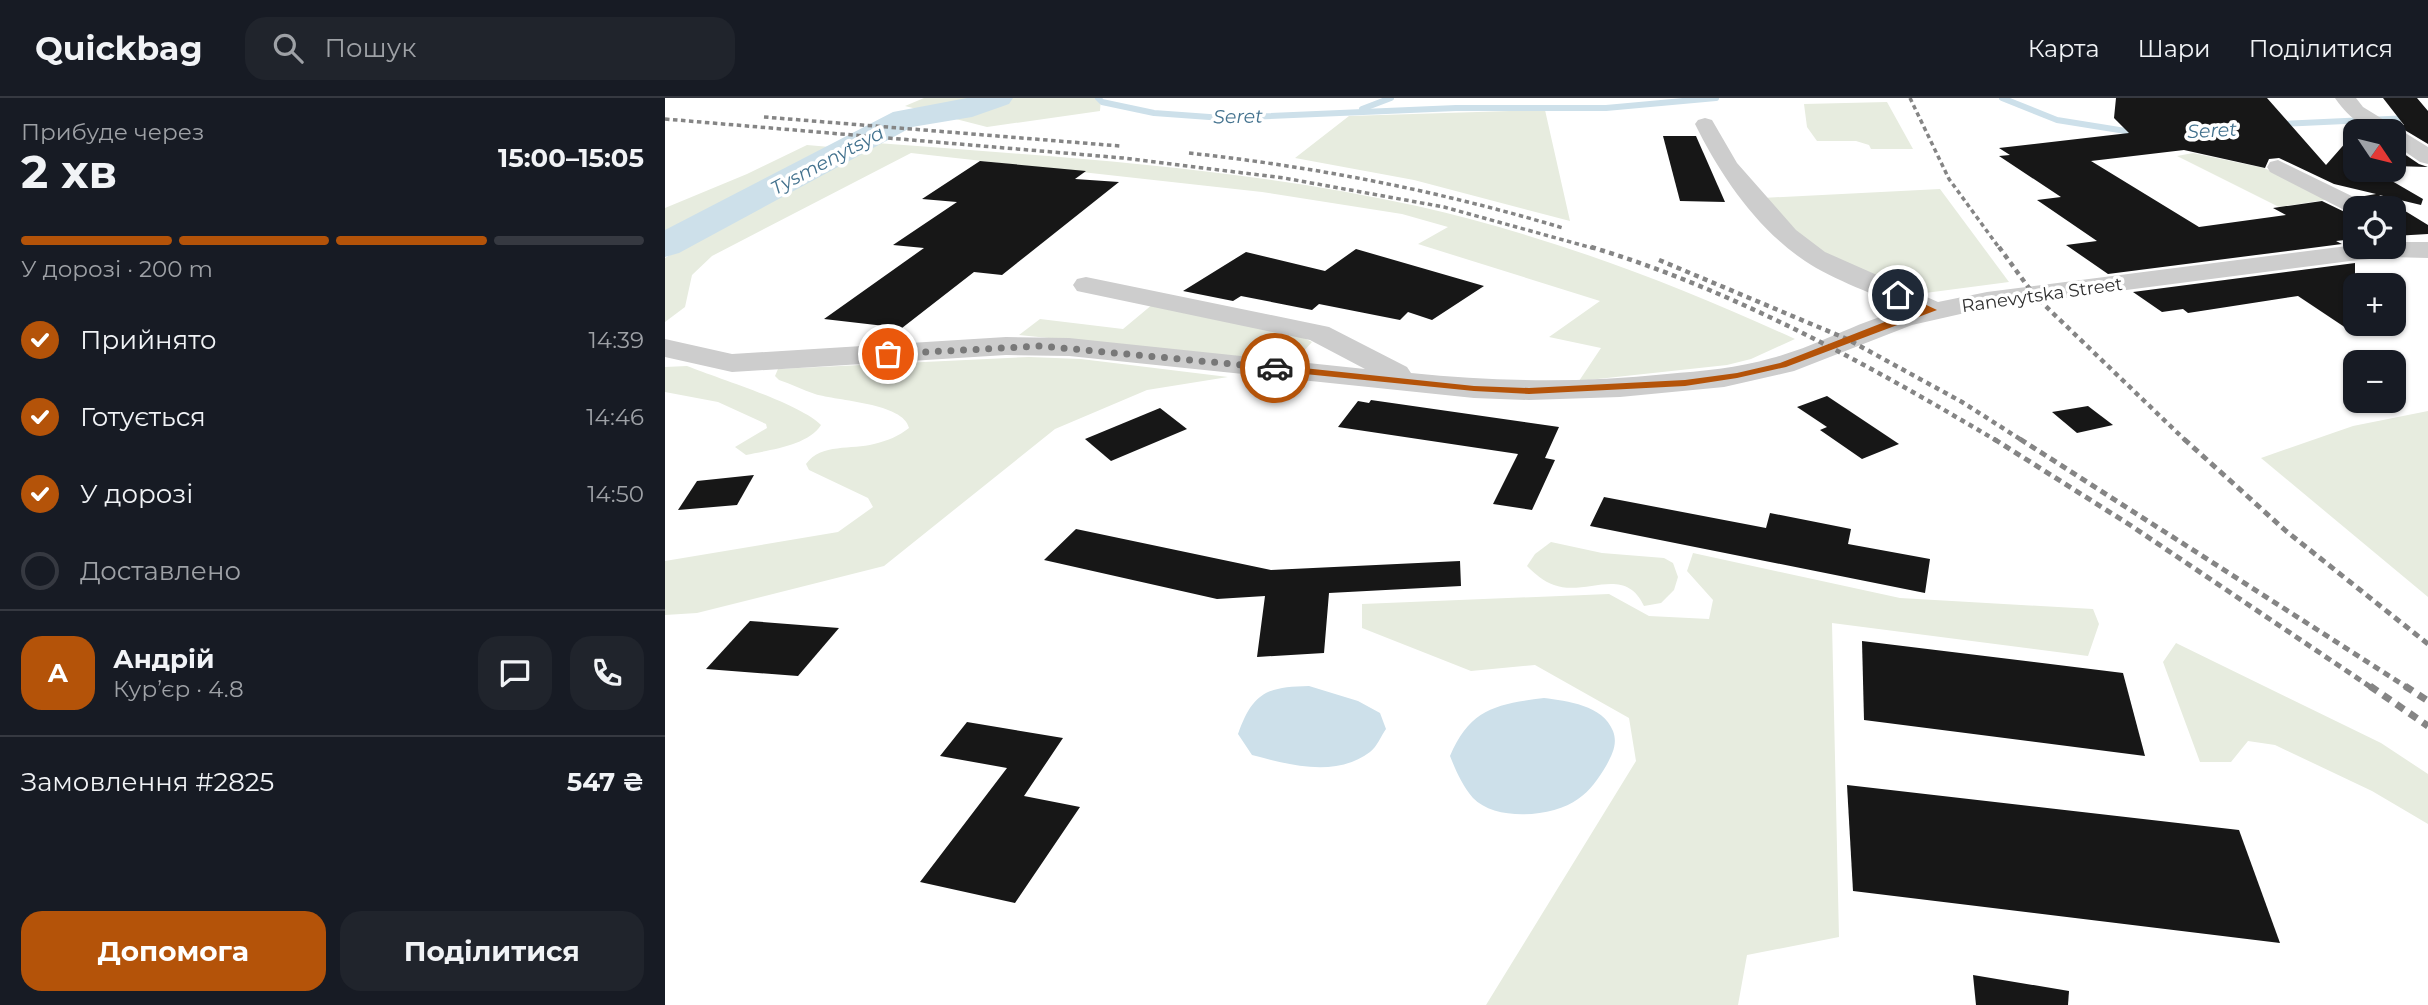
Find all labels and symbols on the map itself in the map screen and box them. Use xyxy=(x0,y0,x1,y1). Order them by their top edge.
water label: Seret xyxy=(1213,105,1263,128)
water label: Seret xyxy=(2187,118,2238,143)
north arrow xyxy=(2343,119,2406,182)
water label: Tysmenytsya xyxy=(767,121,888,200)
pin xyxy=(1868,265,1928,325)
street label: Ranevytska Street xyxy=(1960,273,2124,317)
pin xyxy=(858,324,918,384)
courier xyxy=(1240,333,1310,403)

